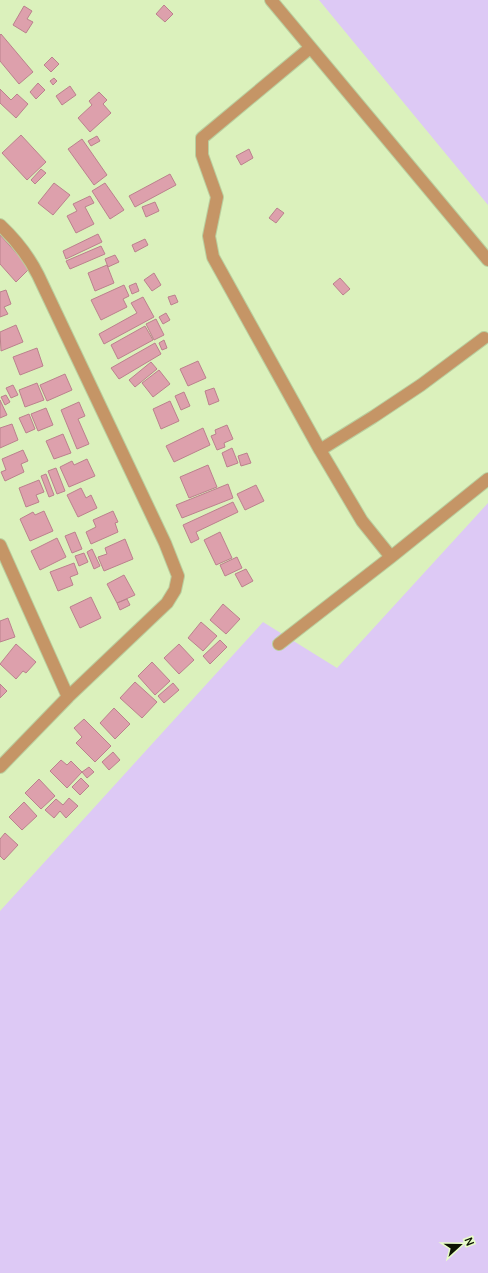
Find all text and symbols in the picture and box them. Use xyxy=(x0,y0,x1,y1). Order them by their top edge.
north arrow xyxy=(440,1225,480,1265)
text: N xyxy=(461,1235,478,1248)

